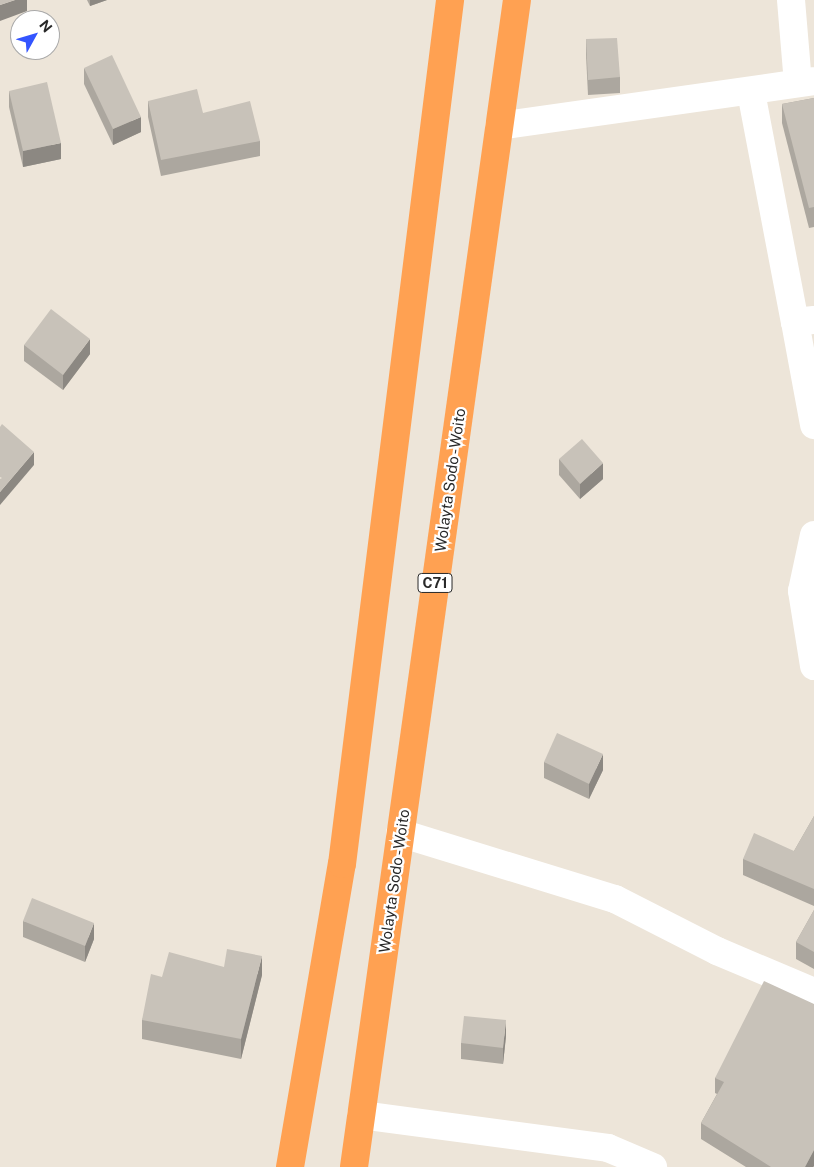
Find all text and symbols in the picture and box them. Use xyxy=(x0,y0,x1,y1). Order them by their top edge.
north arrow xyxy=(10,10,60,60)
text: N xyxy=(36,17,56,35)
street label: Wolayta Sodo - Woito xyxy=(431,405,469,555)
road number: C71 xyxy=(418,572,452,594)
street label: Wolayta Sodo - Woito xyxy=(375,806,413,956)

